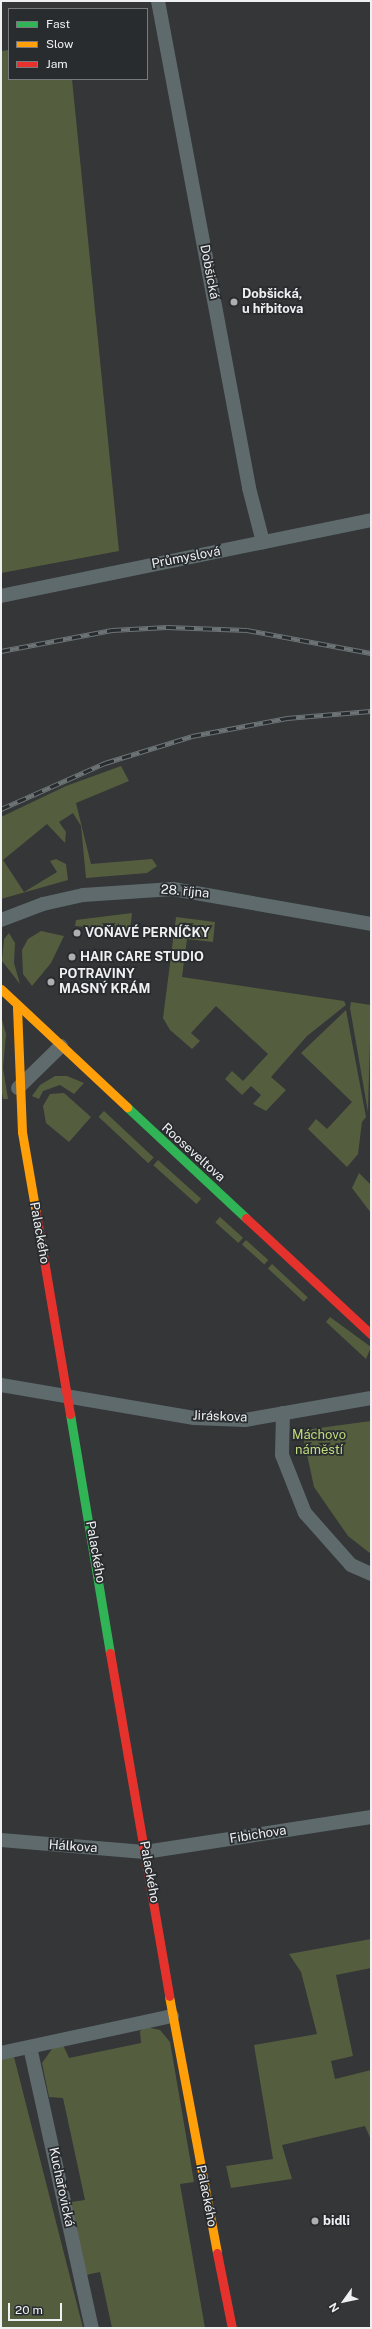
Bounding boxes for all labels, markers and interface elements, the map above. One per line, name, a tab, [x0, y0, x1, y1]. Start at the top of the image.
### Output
legend	[8, 8, 148, 80]
text: Fast	[46, 17, 70, 31]
text: Slow	[46, 37, 73, 51]
text: Jam	[46, 57, 68, 71]
street label: Dobšická	[196, 243, 222, 301]
place label: Dobšická, u hřbitova	[242, 287, 303, 318]
marker: Dobšická, u hřbitova	[229, 297, 239, 307]
street label: Průmyslová	[150, 544, 222, 572]
street label: 28. října	[160, 882, 210, 902]
place label: VOŇAVÉ PERNÍČKY	[85, 925, 210, 941]
marker: VOŇAVÉ PERNÍČKY	[72, 928, 82, 938]
place label: HAIR CARE STUDIO	[80, 949, 204, 965]
marker: HAIR CARE STUDIO	[67, 952, 77, 962]
place label: POTRAVINY MASNÝ KRÁM	[59, 967, 151, 998]
marker: POTRAVINY MASNÝ KRÁM	[46, 977, 56, 987]
street label: Rooseveltova	[158, 1120, 228, 1186]
street label: Palackého	[26, 1201, 52, 1265]
street label: Jiráskova	[192, 1408, 248, 1426]
park label: Máchovo náměstí	[292, 1428, 346, 1459]
street label: Palackého	[82, 1520, 108, 1584]
street label: Fibichova	[228, 1823, 288, 1847]
street label: Hálkova	[48, 1838, 98, 1856]
street label: Palackého	[136, 1840, 162, 1904]
street label: Kuchařovická	[45, 2146, 77, 2228]
street label: Palackého	[192, 2164, 220, 2228]
place label: bidli	[323, 2213, 350, 2229]
marker: bidli	[310, 2216, 320, 2226]
north arrow	[324, 2281, 364, 2321]
scale bar	[10, 2295, 64, 2321]
text: N	[327, 2301, 341, 2314]
text: 20 m	[15, 2303, 43, 2317]

